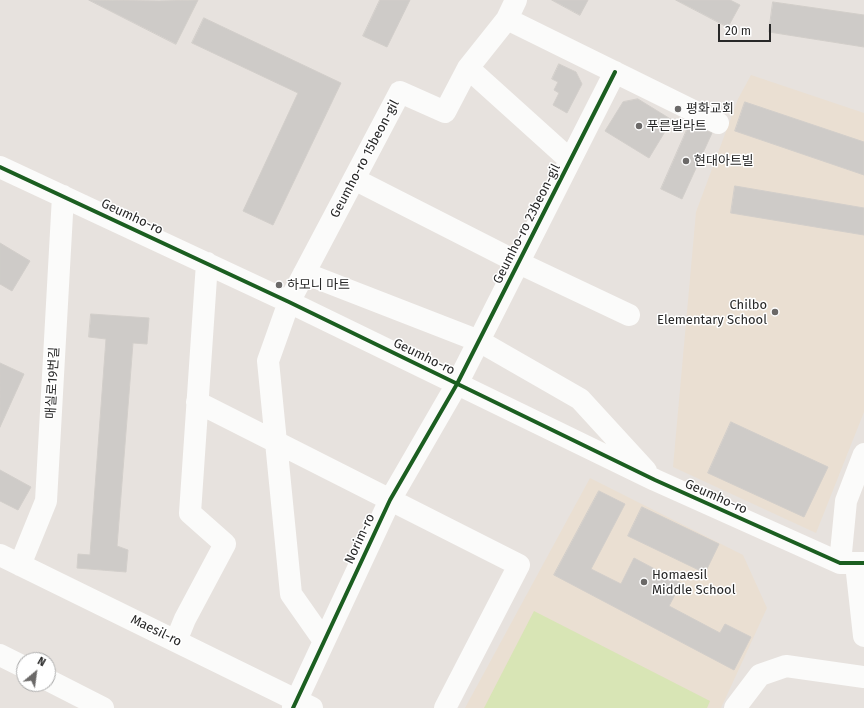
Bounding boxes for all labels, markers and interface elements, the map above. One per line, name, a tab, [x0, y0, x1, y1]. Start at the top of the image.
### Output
scale bar	[720, 16, 773, 42]
text: 20 m	[725, 24, 751, 38]
street label: Geumho-ro 15beon-gil	[327, 97, 403, 221]
place label: 평화교회	[686, 101, 734, 117]
marker: 평화교회	[673, 104, 683, 114]
place label: 푸른빌라트	[647, 118, 707, 134]
marker: 푸른빌라트	[634, 121, 644, 131]
place label: 현대아트빌	[694, 153, 754, 169]
marker: 현대아트빌	[681, 156, 691, 166]
street label: Geumho-ro 23beon-gil	[490, 161, 564, 287]
street label: Geumho-ro	[98, 196, 166, 238]
place label: 하모니 마트	[287, 277, 350, 293]
marker: 하모니 마트	[274, 280, 284, 290]
place label: Chilbo Elementary School	[657, 297, 767, 328]
marker: Chilbo Elementary School	[770, 307, 780, 317]
street label: Geumho-ro	[391, 335, 457, 379]
street label: 매실로19번길	[43, 347, 63, 419]
street label: Geumho-ro	[682, 476, 750, 518]
street label: Norim-ro	[342, 511, 378, 567]
place label: Homaesil Middle School	[652, 567, 736, 598]
marker: Homaesil Middle School	[639, 577, 649, 587]
street label: Maesil-ro	[128, 612, 184, 650]
north arrow	[16, 652, 56, 692]
text: N	[35, 654, 48, 669]

